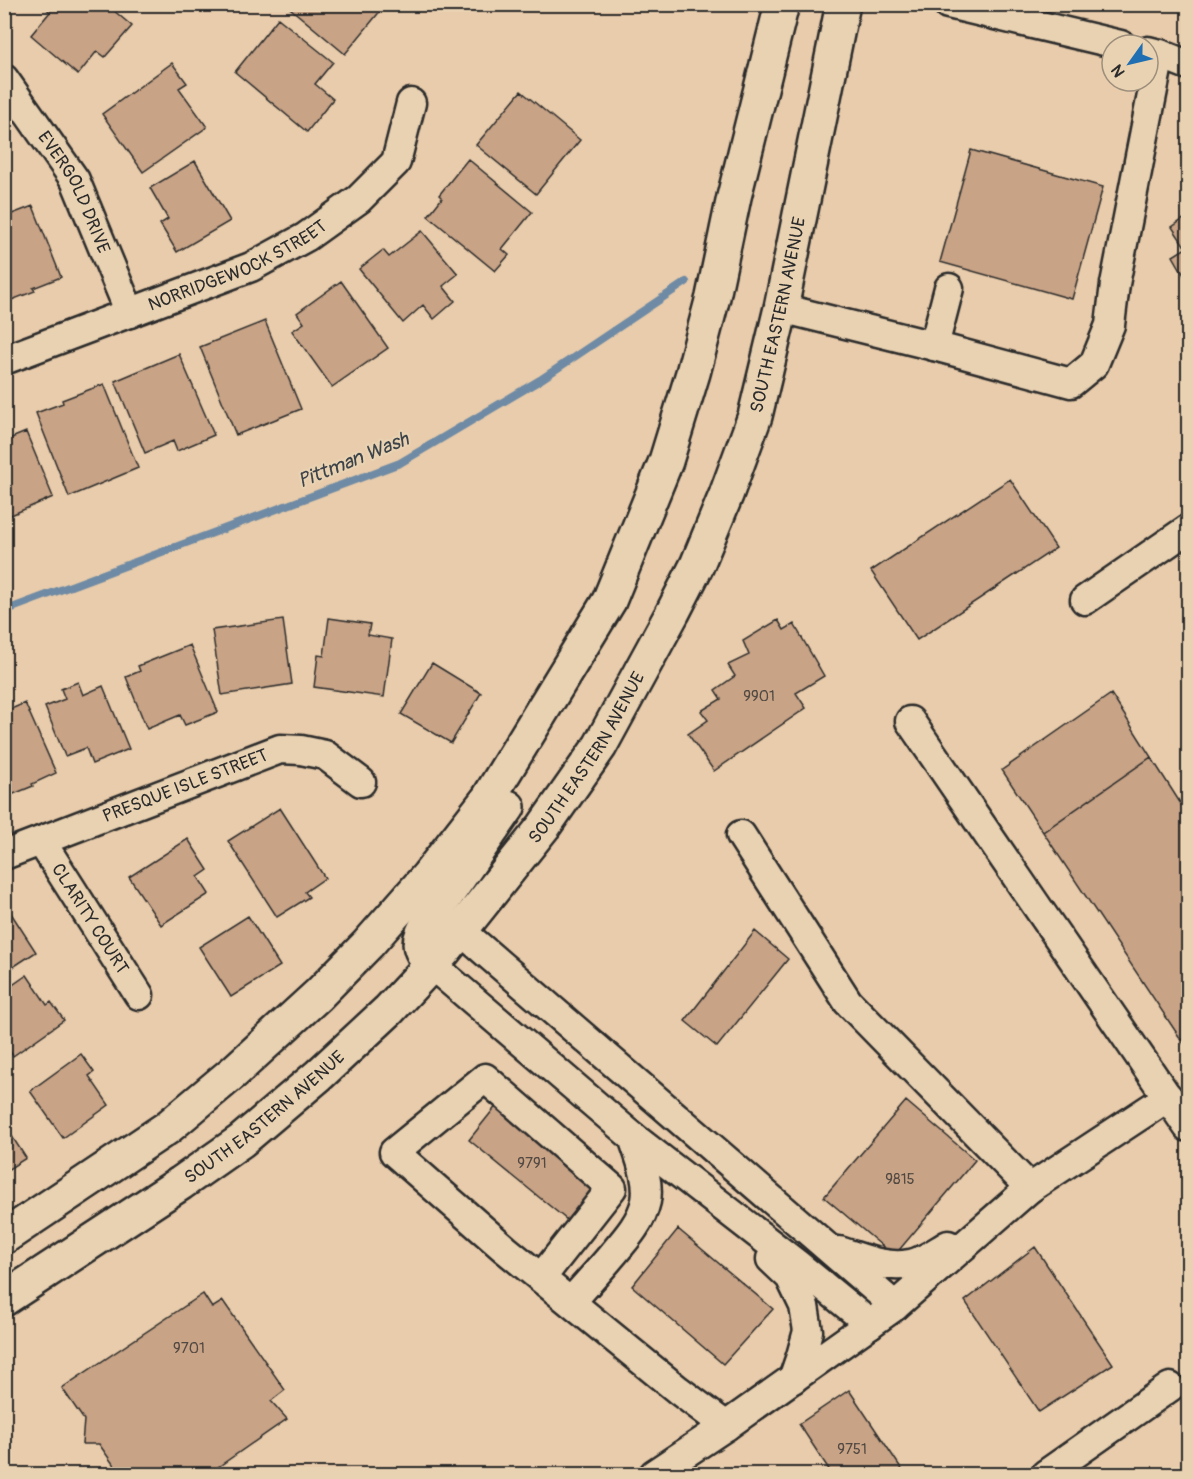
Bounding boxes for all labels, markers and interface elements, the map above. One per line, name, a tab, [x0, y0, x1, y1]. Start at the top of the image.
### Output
north arrow	[1100, 33, 1160, 93]
text: N	[1107, 61, 1130, 81]
street label: EVERGOLD DRIVE	[33, 127, 116, 257]
street label: NORRIDGEWOCK STREET	[145, 214, 331, 316]
street label: SOUTH EASTERN AVENUE	[745, 215, 811, 415]
water label: Pittman Wash	[294, 426, 414, 494]
street label: SOUTH EASTERN AVENUE	[523, 668, 650, 848]
house number: 9901	[743, 687, 775, 706]
street label: PRESQUE ISLE STREET	[99, 743, 271, 828]
street label: CLARITY COURT	[47, 859, 134, 978]
street label: SOUTH EASTERN AVENUE	[180, 1046, 350, 1189]
house number: 9791	[517, 1154, 547, 1173]
house number: 9815	[885, 1170, 915, 1189]
house number: 9701	[173, 1339, 205, 1358]
house number: 9751	[837, 1440, 867, 1459]

